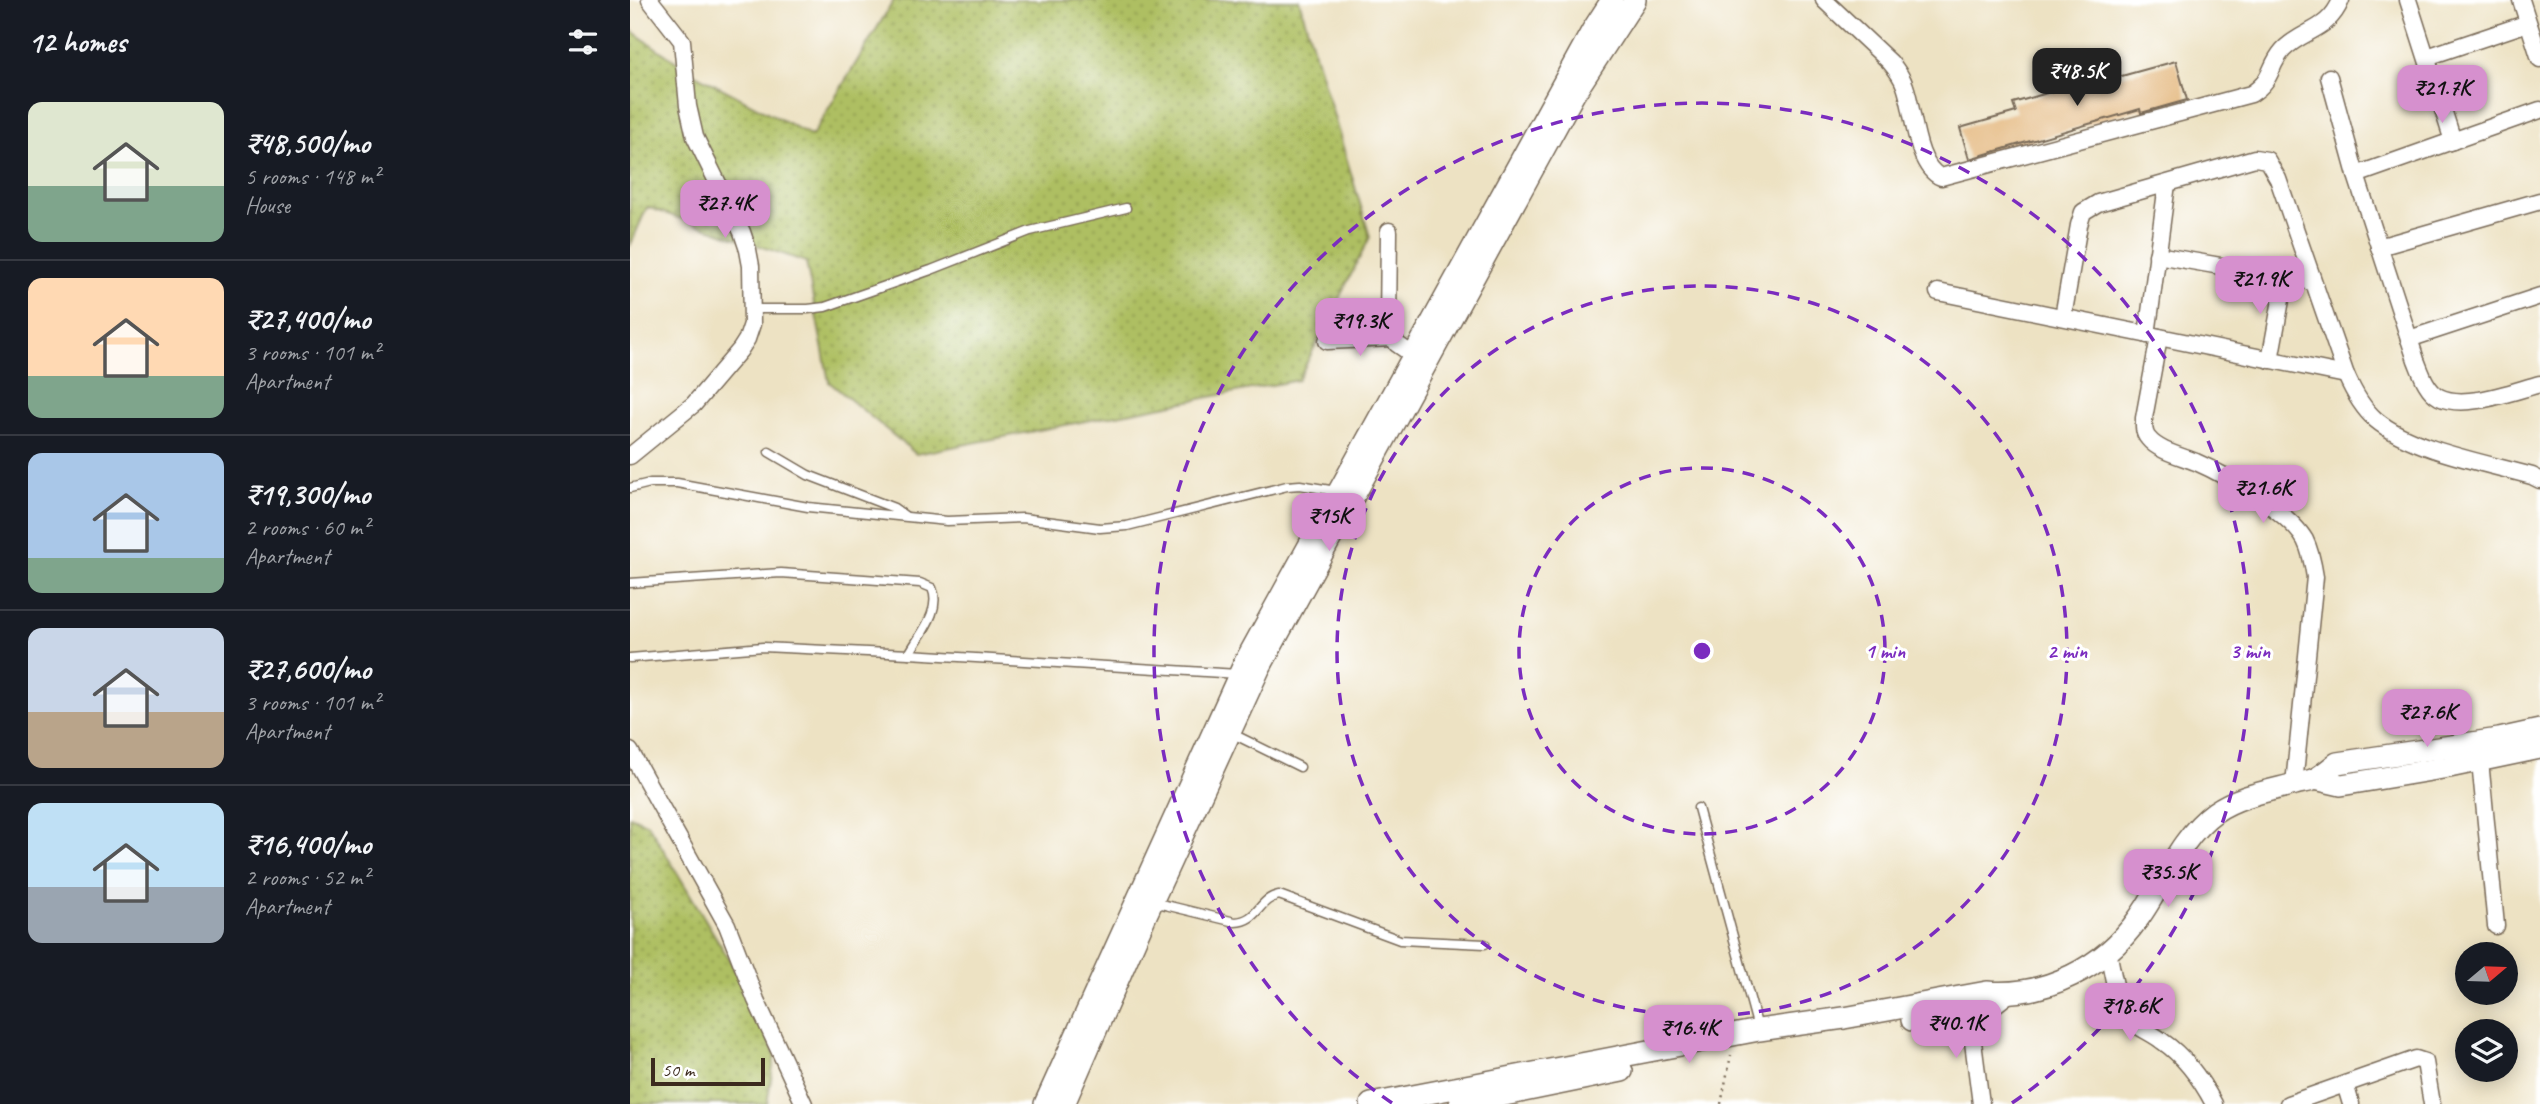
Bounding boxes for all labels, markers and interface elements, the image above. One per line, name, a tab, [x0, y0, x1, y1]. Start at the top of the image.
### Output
text: 12 homes	[28, 23, 126, 61]
icon: filters	[564, 23, 602, 61]
pin: ₹48.5K	[2020, 48, 2134, 108]
text: ₹48.5K	[2048, 56, 2106, 85]
pin: ₹21.7K	[2385, 66, 2499, 125]
text: ₹21.7K	[2413, 73, 2471, 102]
text: ₹48,500/mo	[245, 124, 370, 162]
icon: home	[84, 130, 168, 214]
text: 5 rooms · 148 m²	[245, 162, 380, 191]
pin: ₹27.4K	[668, 180, 782, 240]
text: ₹27.4K	[696, 188, 754, 217]
text: House	[245, 191, 290, 220]
pin: ₹21.9K	[2203, 256, 2317, 316]
text: ₹21.9K	[2231, 264, 2289, 293]
pin: ₹19.3K	[1303, 298, 1417, 358]
text: ₹27,400/mo	[245, 300, 370, 338]
icon: home	[84, 306, 168, 390]
text: ₹19.3K	[1331, 306, 1389, 335]
text: 3 rooms · 101 m²	[245, 338, 380, 367]
text: Apartment	[245, 367, 330, 396]
pin: ₹21.6K	[2206, 466, 2320, 525]
text: ₹21.6K	[2234, 473, 2292, 502]
text: ₹19,300/mo	[245, 475, 370, 513]
icon: home	[84, 481, 168, 565]
pin: ₹15K	[1288, 494, 1370, 553]
text: ₹15K	[1308, 501, 1350, 530]
text: 2 rooms · 60 m²	[245, 513, 369, 542]
text: Apartment	[245, 542, 330, 571]
text: 1 min	[1865, 638, 1905, 664]
text: 2 min	[2047, 638, 2087, 664]
text: 3 min	[2230, 638, 2270, 664]
centre of rings	[1690, 639, 1714, 663]
text: ₹27,600/mo	[245, 650, 371, 688]
icon: home	[84, 656, 168, 740]
text: 3 rooms · 101 m²	[245, 688, 380, 717]
pin: ₹27.6K	[2370, 690, 2484, 749]
text: ₹27.6K	[2398, 697, 2456, 726]
text: Apartment	[245, 717, 330, 746]
text: ₹16,400/mo	[245, 825, 371, 863]
icon: home	[84, 831, 168, 915]
pin: ₹35.5K	[2111, 850, 2225, 909]
text: ₹35.5K	[2140, 857, 2196, 886]
text: 2 rooms · 52 m²	[245, 863, 369, 892]
text: Apartment	[245, 892, 330, 921]
north arrow	[2455, 942, 2518, 1004]
map controls	[2455, 942, 2518, 1082]
pin: ₹18.6K	[2073, 984, 2187, 1043]
text: ₹18.6K	[2101, 991, 2159, 1020]
pin: ₹40.1K	[1899, 1000, 2013, 1060]
pin: ₹16.4K	[1632, 1006, 1746, 1065]
text: ₹40.1K	[1927, 1008, 1985, 1037]
text: ₹16.4K	[1660, 1013, 1718, 1042]
button: layers	[2455, 1019, 2518, 1082]
scale bar	[651, 1055, 765, 1087]
text: 50 m	[662, 1058, 694, 1082]

